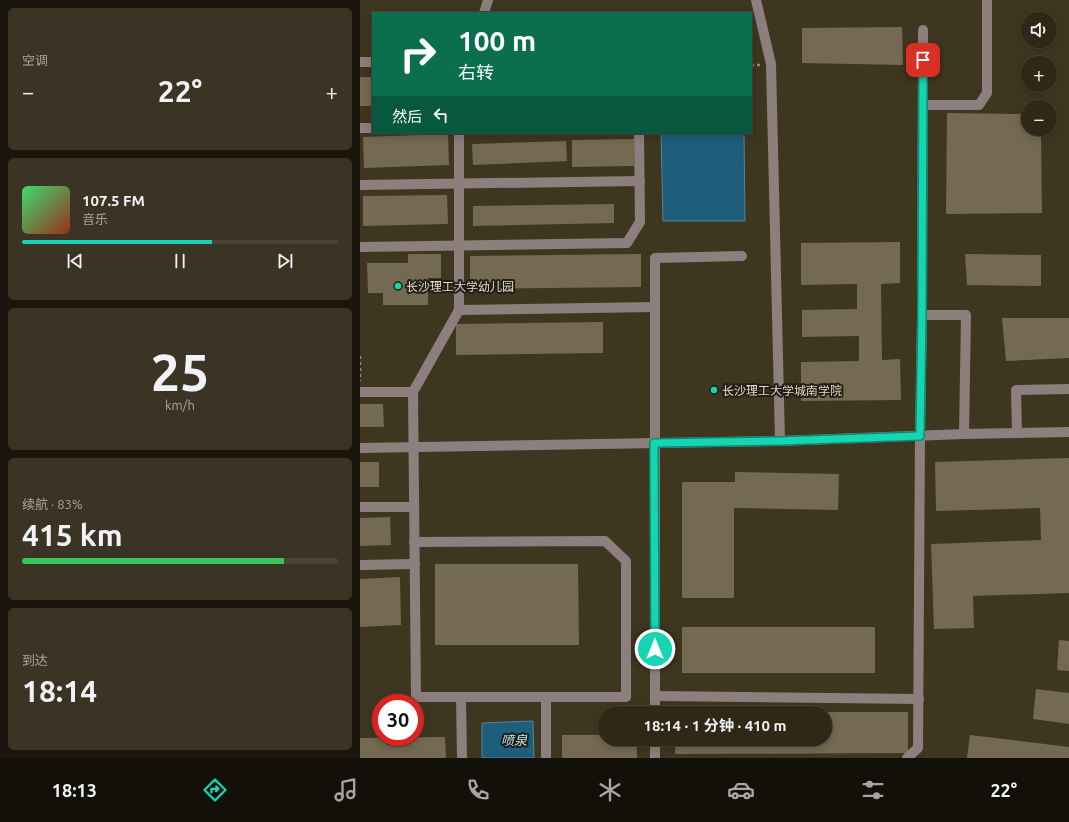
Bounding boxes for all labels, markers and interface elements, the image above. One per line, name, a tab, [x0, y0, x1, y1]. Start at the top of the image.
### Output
map controls	[1021, 12, 1057, 136]
button: sound	[1021, 12, 1057, 48]
text: 100 m	[458, 25, 536, 56]
icon: right	[392, 28, 444, 80]
pin	[906, 43, 940, 77]
icon: arrive	[912, 49, 934, 71]
text: 空调	[22, 53, 48, 67]
button: +	[1021, 56, 1057, 92]
text: 右转	[458, 62, 494, 82]
text: 22°	[158, 74, 202, 108]
text: −	[22, 79, 34, 104]
text: +	[326, 79, 338, 104]
button: −	[1021, 100, 1057, 136]
icon: left	[430, 104, 452, 126]
text: 然后	[392, 108, 422, 125]
text: 107.5 FM	[82, 192, 145, 209]
text: 音乐	[82, 212, 108, 226]
icon: previous	[64, 250, 86, 272]
icon: pause	[169, 250, 191, 272]
icon: next	[274, 250, 296, 272]
place label: 长沙理工大学幼儿园	[406, 280, 514, 293]
marker: 长沙理工大学幼儿园	[393, 281, 403, 291]
text: 25	[151, 343, 209, 401]
place label: 长沙理工大学城南学院	[722, 384, 842, 397]
marker: 长沙理工大学城南学院	[709, 385, 719, 395]
text: km/h	[165, 398, 195, 412]
text: 续航 · 83%	[22, 497, 83, 511]
text: 415 km	[22, 518, 123, 552]
position arrow	[634, 628, 676, 670]
text: 到达	[22, 653, 48, 667]
text: 18:14	[22, 674, 97, 708]
speed limit sign: 30	[372, 694, 424, 746]
text: 18:14 · 1 分钟 · 410 m	[643, 717, 787, 734]
water label: 喷泉	[501, 733, 528, 747]
icon: directions	[201, 776, 229, 804]
icon: music	[332, 776, 360, 804]
icon: phone	[464, 776, 492, 804]
icon: climate	[596, 776, 624, 804]
icon: car	[727, 776, 755, 804]
icon: filters	[859, 776, 887, 804]
text: 18:13	[52, 780, 97, 800]
text: 22°	[990, 780, 1017, 800]

